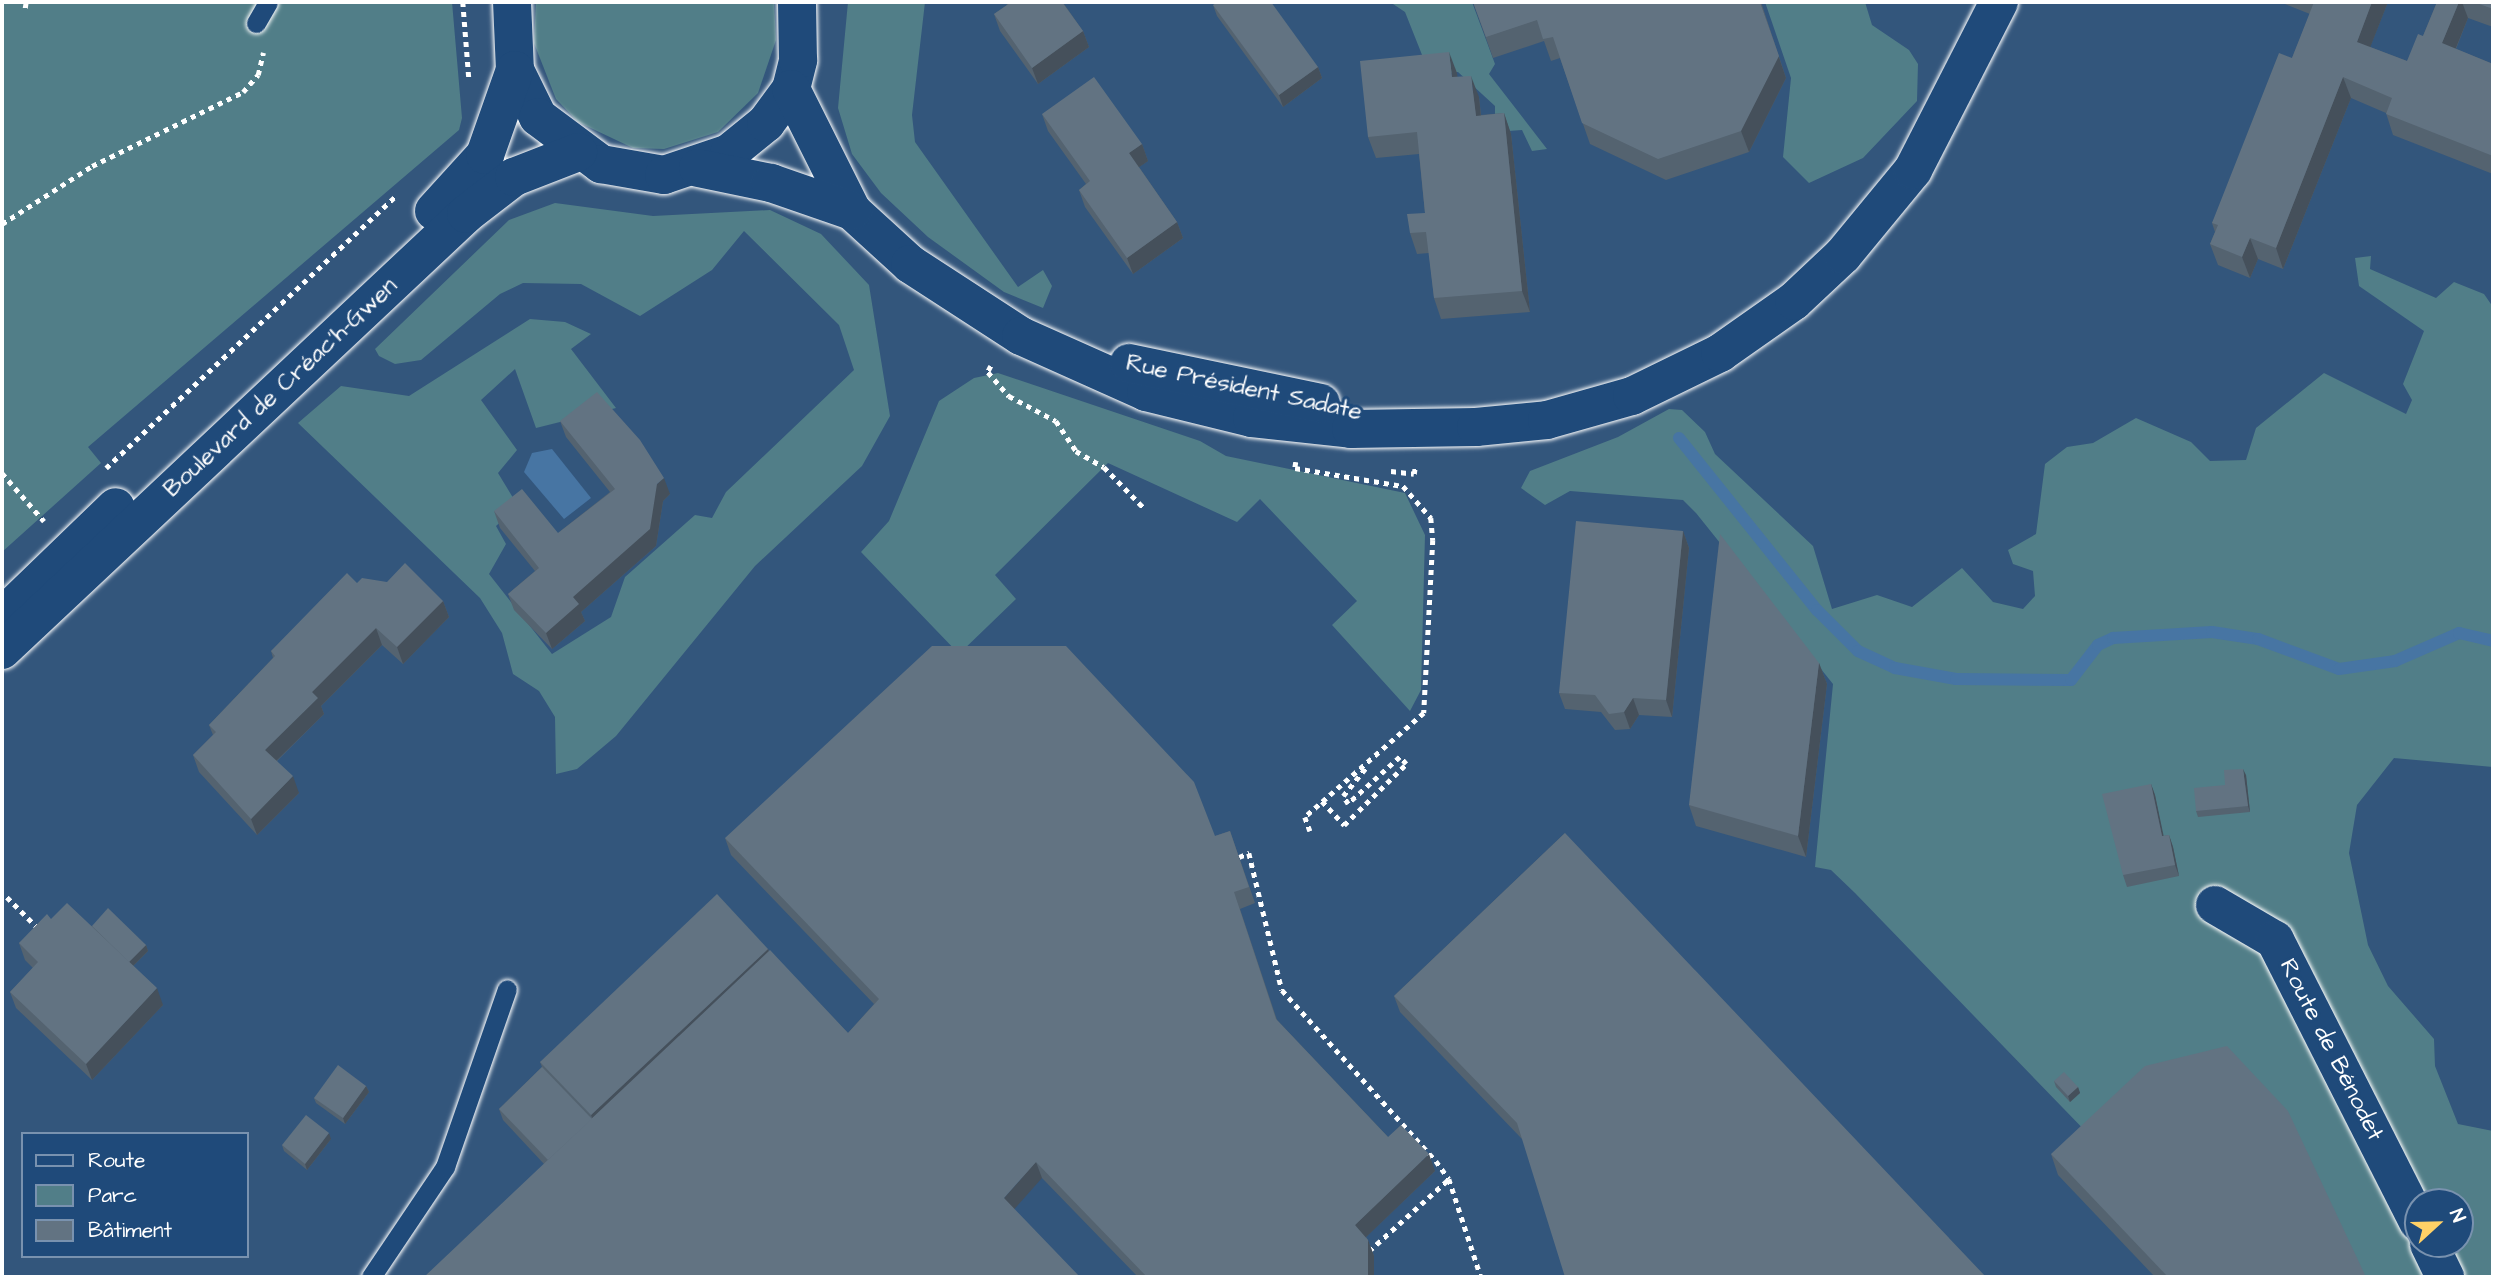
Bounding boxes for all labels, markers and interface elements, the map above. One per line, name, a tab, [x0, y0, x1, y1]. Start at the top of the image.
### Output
street label: Boulevard de Créac'h-Gwen	[158, 272, 404, 504]
street label: Rue Président Sadate	[1123, 349, 1365, 427]
street label: Route de Bénodet	[2273, 954, 2389, 1146]
legend	[21, 1132, 248, 1258]
text: Route	[88, 1146, 145, 1175]
text: Parc	[88, 1181, 137, 1210]
north arrow	[2404, 1188, 2474, 1258]
text: N	[2442, 1205, 2472, 1226]
text: Bâtiment	[88, 1216, 172, 1245]

